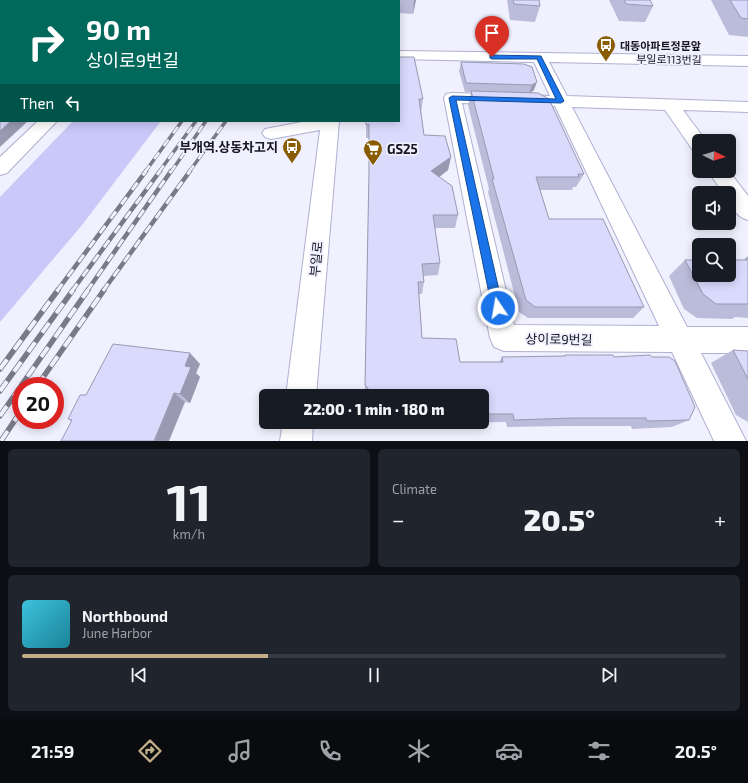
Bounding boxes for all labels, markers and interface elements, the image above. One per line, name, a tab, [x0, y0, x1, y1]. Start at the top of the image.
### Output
text: 90 m	[86, 12, 151, 46]
icon: right	[20, 16, 72, 68]
pin	[475, 16, 509, 57]
icon: arrive	[481, 22, 503, 44]
bus stop icon: 대동아파트정문앞	[595, 34, 617, 62]
place label: 대동아파트정문앞	[620, 39, 701, 52]
text: 상이로9번길	[86, 49, 179, 71]
street label: 부일로113번길	[636, 52, 702, 66]
icon: left	[62, 92, 84, 114]
text: Then	[20, 94, 54, 112]
north arrow	[692, 134, 736, 178]
map controls	[692, 134, 736, 282]
bus stop icon: 부개역.상동차고지	[281, 136, 303, 164]
supermarket icon: GS25	[362, 138, 384, 166]
place label: 부개역.상동차고지	[179, 139, 278, 155]
place label: GS25	[387, 141, 418, 157]
button: sound	[692, 186, 736, 230]
button: search	[692, 238, 736, 282]
street label: 부일로	[306, 240, 326, 278]
position arrow	[477, 287, 519, 329]
street label: 상이로9번길	[525, 330, 593, 348]
speed limit sign: 20	[12, 377, 64, 429]
text: 22:00 · 1 min · 180 m	[304, 400, 444, 418]
text: 11	[167, 469, 211, 531]
text: Climate	[392, 481, 437, 497]
text: 20.5°	[524, 501, 595, 537]
text: −	[392, 506, 405, 532]
text: +	[714, 506, 726, 532]
text: km/h	[173, 526, 205, 542]
text: Northbound	[82, 607, 168, 625]
text: June Harbor	[82, 625, 152, 641]
icon: previous	[128, 664, 150, 686]
icon: pause	[363, 664, 385, 686]
icon: next	[598, 664, 620, 686]
icon: directions	[136, 737, 164, 765]
icon: music	[226, 737, 254, 765]
icon: phone	[316, 737, 344, 765]
icon: climate	[405, 737, 433, 765]
icon: car	[495, 737, 523, 765]
icon: filters	[585, 737, 613, 765]
text: 21:59	[31, 740, 74, 762]
text: 20.5°	[675, 740, 717, 762]

